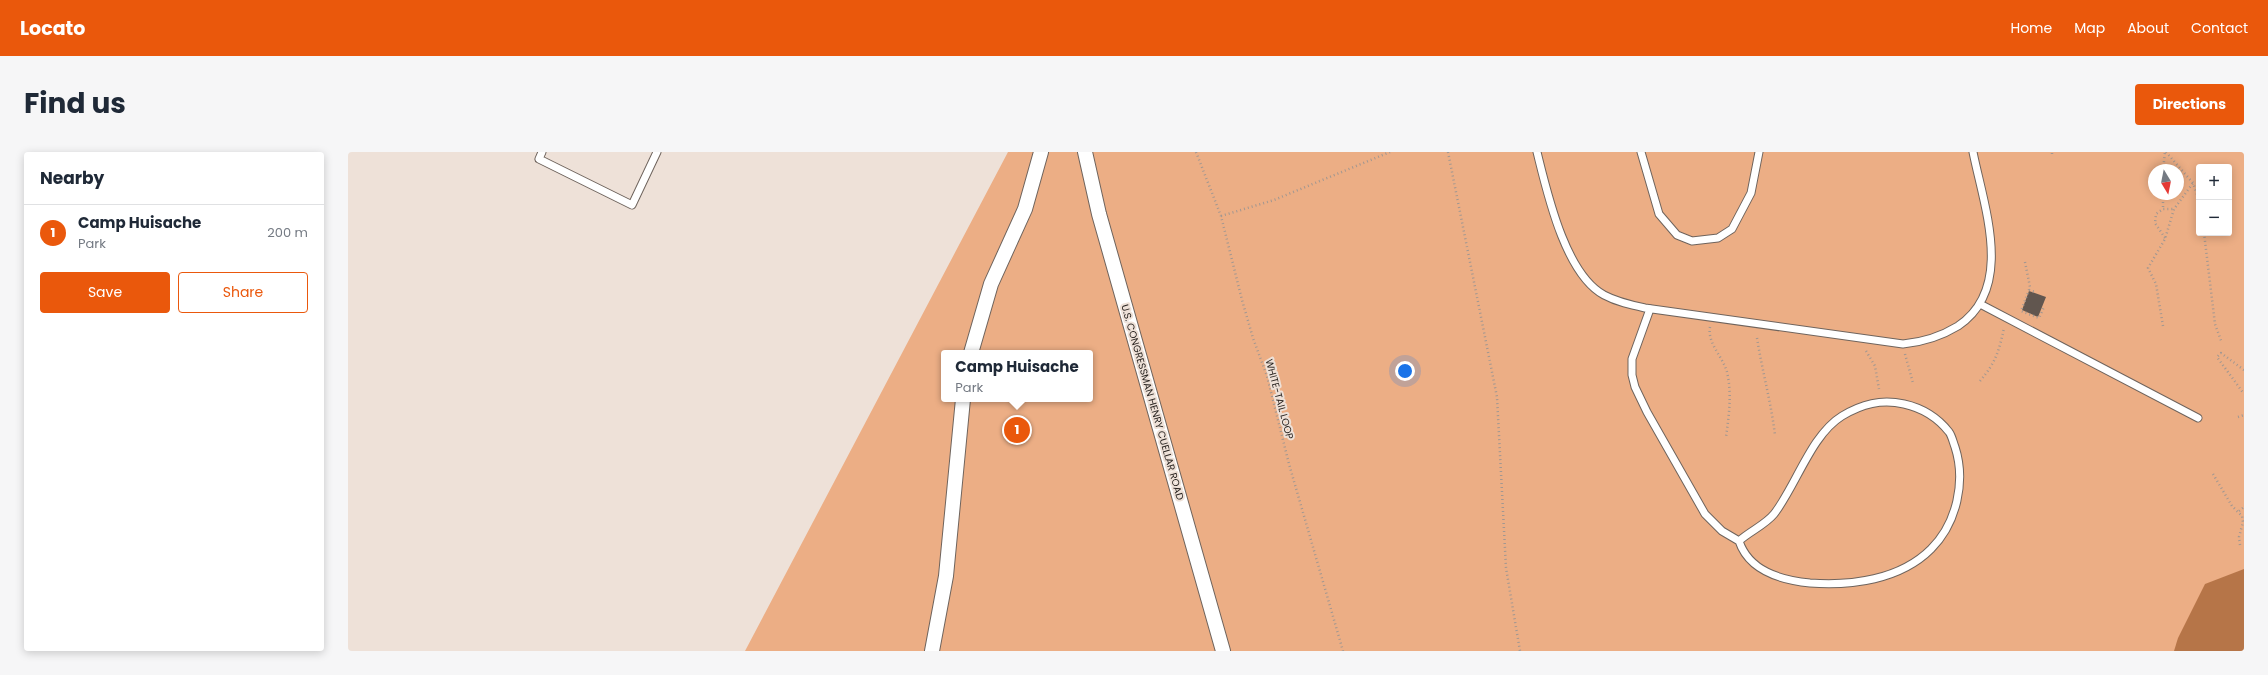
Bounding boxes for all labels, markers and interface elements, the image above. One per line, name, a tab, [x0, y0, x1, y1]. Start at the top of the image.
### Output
text: Locato	[20, 15, 85, 42]
text: Home	[2010, 18, 2052, 38]
text: Map	[2074, 18, 2105, 38]
text: About	[2127, 18, 2169, 38]
text: Contact	[2191, 18, 2248, 38]
text: Find us	[24, 84, 126, 123]
button: Directions	[2135, 84, 2244, 125]
north arrow	[2148, 164, 2184, 200]
map controls	[2196, 164, 2232, 236]
button: +	[2196, 164, 2232, 200]
text: Nearby	[40, 166, 104, 190]
button: −	[2196, 200, 2232, 236]
text: Camp Huisache	[78, 212, 201, 233]
text: 1	[51, 223, 55, 242]
text: 200 m	[267, 223, 308, 242]
text: Park	[78, 234, 106, 253]
button: Save	[40, 272, 170, 313]
button: Share	[178, 272, 308, 313]
street label: U.S. CONGRESSMAN HENRY CUELLAR ROAD	[1117, 302, 1188, 502]
popup	[941, 350, 1093, 402]
text: Camp Huisache	[955, 356, 1079, 377]
street label: WHITE-TAIL LOOP	[1262, 357, 1298, 441]
your location	[1395, 361, 1415, 381]
text: Park	[955, 378, 983, 397]
pin: 1	[1004, 415, 1030, 445]

